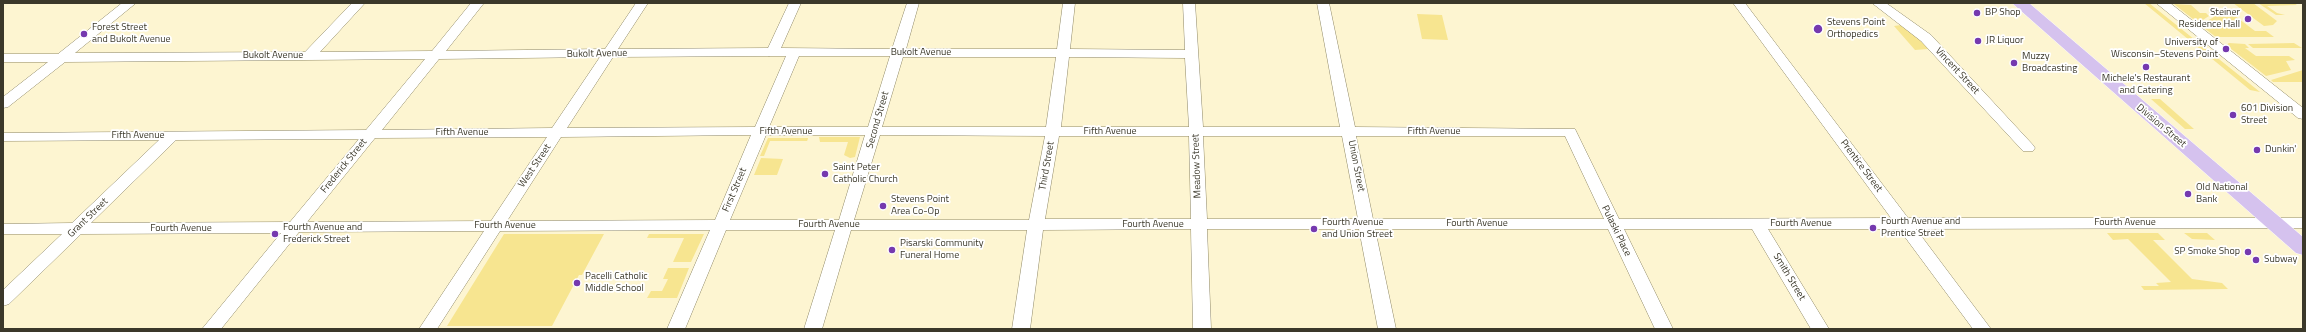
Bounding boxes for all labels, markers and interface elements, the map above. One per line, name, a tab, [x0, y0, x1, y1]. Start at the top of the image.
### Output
place label: BP Shop	[1985, 7, 2021, 19]
place label: Steiner Residence Hall	[2178, 7, 2240, 30]
marker: BP Shop	[1972, 8, 1982, 18]
marker: Steiner Residence Hall	[2243, 14, 2253, 24]
place label: Stevens Point Orthopedics	[1827, 17, 1885, 40]
place label: Forest Street and Bukolt Avenue	[92, 22, 171, 46]
marker: Stevens Point Orthopedics	[1812, 23, 1824, 35]
marker: Forest Street and Bukolt Avenue	[79, 29, 89, 39]
place label: JR Liquor	[1986, 35, 2024, 47]
marker: JR Liquor	[1973, 36, 1983, 46]
place label: University of Wisconsin–Stevens Point	[2111, 37, 2218, 60]
marker: University of Wisconsin–Stevens Point	[2221, 44, 2231, 54]
street label: Vincent Street	[1932, 45, 1982, 97]
street label: Bukolt Avenue	[567, 47, 627, 61]
street label: Bukolt Avenue	[891, 47, 951, 59]
street label: Bukolt Avenue	[243, 50, 303, 62]
place label: Muzzy Broadcasting	[2022, 51, 2077, 74]
marker: Muzzy Broadcasting	[2009, 58, 2019, 68]
marker: Michele's Restaurant and Catering	[2141, 62, 2151, 72]
place label: Michele's Restaurant and Catering	[2102, 73, 2190, 96]
street label: Second Street	[864, 90, 892, 150]
street label: Division Street	[2134, 102, 2188, 150]
place label: 601 Division Street	[2241, 103, 2293, 126]
marker: 601 Division Street	[2228, 110, 2238, 120]
street label: Fifth Avenue	[759, 126, 813, 138]
street label: Fifth Avenue	[1083, 126, 1137, 138]
street label: Fifth Avenue	[1407, 126, 1461, 138]
street label: Fifth Avenue	[435, 127, 489, 139]
street label: Fifth Avenue	[111, 130, 165, 142]
street label: Meadow Street	[1190, 134, 1204, 198]
street label: Frederick Street	[318, 136, 370, 196]
street label: Prentice Street	[1837, 137, 1885, 195]
street label: Union Street	[1345, 139, 1367, 193]
street label: Third Street	[1037, 141, 1057, 191]
street label: West Street	[516, 142, 554, 190]
place label: Dunkin'	[2265, 144, 2296, 156]
marker: Dunkin'	[2252, 145, 2262, 155]
place label: Saint Peter Catholic Church	[833, 162, 898, 186]
street label: First Street	[720, 166, 750, 214]
marker: Saint Peter Catholic Church	[820, 169, 830, 179]
place label: Old National Bank	[2196, 182, 2248, 206]
marker: Old National Bank	[2183, 189, 2193, 199]
place label: Stevens Point Area Co-Op	[891, 194, 949, 218]
street label: Grant Street	[65, 196, 111, 240]
marker: Stevens Point Area Co-Op	[878, 201, 888, 211]
street label: Pulaski Place	[1599, 204, 1633, 258]
place label: Fourth Avenue and Prentice Street	[1881, 216, 1960, 240]
place label: Fourth Avenue and Union Street	[1322, 217, 1392, 240]
street label: Fourth Avenue	[2094, 217, 2156, 229]
street label: Fourth Avenue	[1446, 218, 1508, 230]
street label: Fourth Avenue	[1770, 218, 1832, 230]
street label: Fourth Avenue	[798, 219, 860, 231]
street label: Fourth Avenue	[1122, 219, 1184, 231]
street label: Fourth Avenue	[474, 220, 536, 232]
place label: Fourth Avenue and Frederick Street	[283, 222, 362, 246]
street label: Fourth Avenue	[150, 223, 212, 235]
marker: Fourth Avenue and Prentice Street	[1868, 223, 1878, 233]
marker: Fourth Avenue and Union Street	[1309, 224, 1319, 234]
marker: Fourth Avenue and Frederick Street	[270, 229, 280, 239]
place label: Pisarski Community Funeral Home	[900, 238, 984, 262]
marker: Pisarski Community Funeral Home	[887, 245, 897, 255]
place label: SP Smoke Shop	[2174, 246, 2240, 258]
marker: SP Smoke Shop	[2243, 247, 2253, 257]
street label: Smith Street	[1770, 251, 1808, 303]
place label: Subway	[2264, 254, 2297, 266]
marker: Subway	[2251, 255, 2261, 265]
place label: Pacelli Catholic Middle School	[585, 271, 648, 294]
marker: Pacelli Catholic Middle School	[572, 278, 582, 288]

